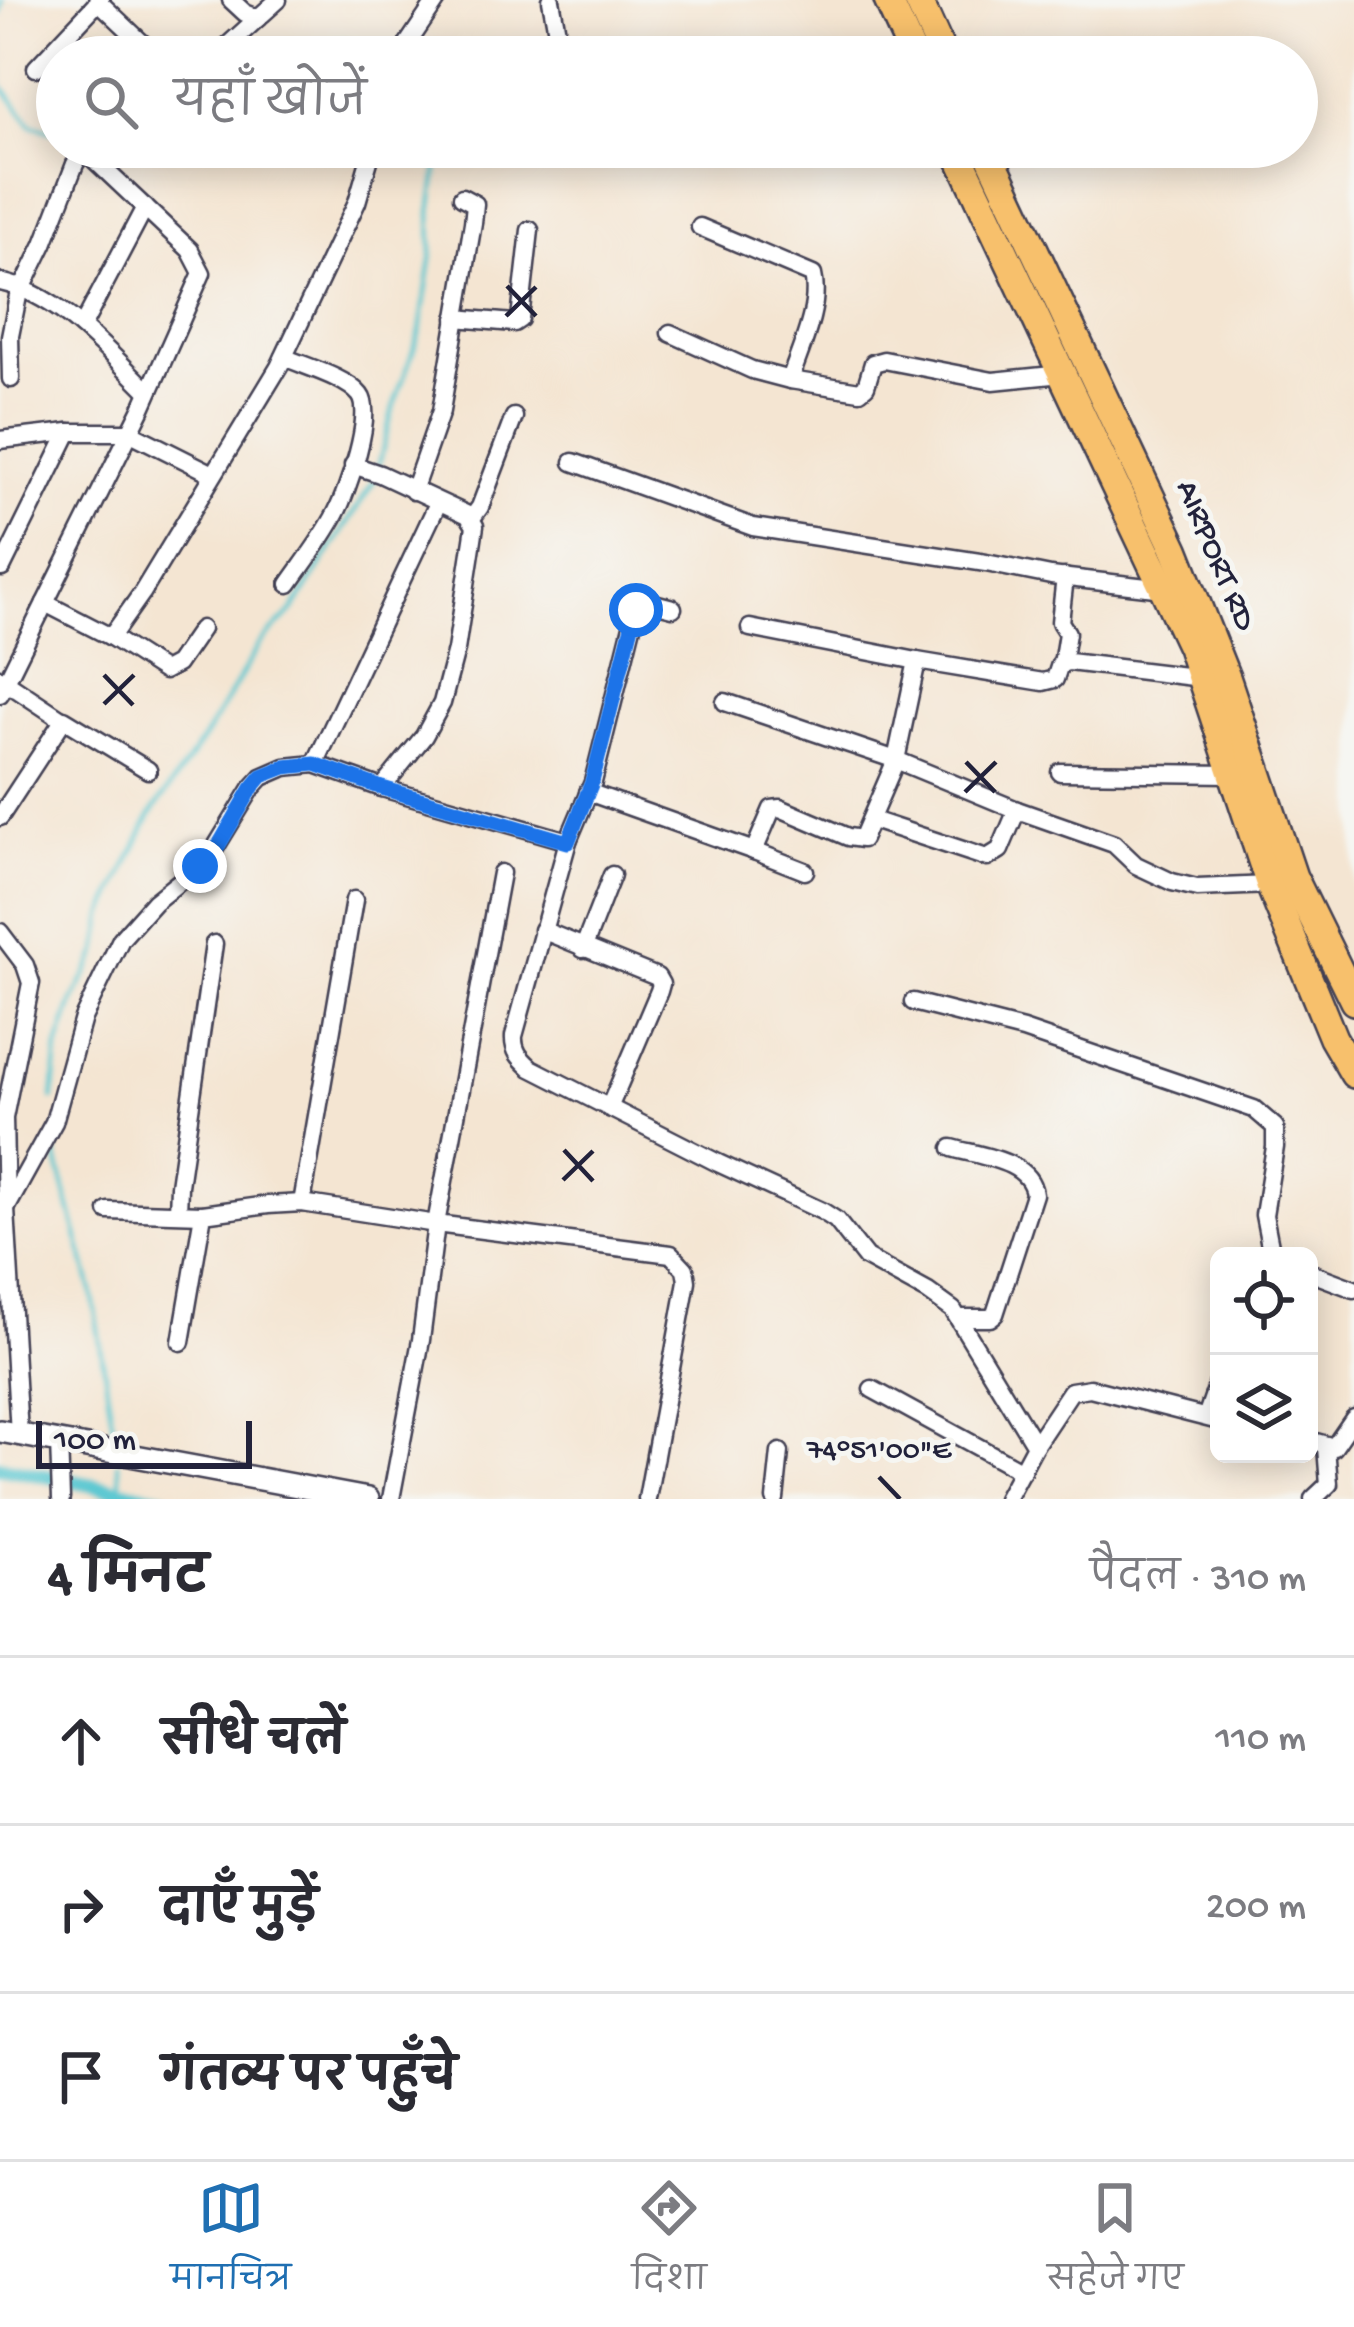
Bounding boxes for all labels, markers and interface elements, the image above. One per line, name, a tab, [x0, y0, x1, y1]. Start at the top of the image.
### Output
search box	[36, 36, 1318, 168]
icon: search	[78, 69, 144, 135]
text: यहाँ खोजें	[174, 79, 367, 132]
street label: AIRPORT RD	[1165, 475, 1263, 637]
route start	[609, 583, 663, 637]
route end	[173, 839, 227, 893]
map controls	[1210, 1247, 1318, 1463]
button: locate	[1210, 1247, 1318, 1355]
button: layers	[1210, 1355, 1318, 1463]
scale bar	[36, 1415, 252, 1468]
text: 100 m	[54, 1423, 136, 1461]
text: 74°51'00"E	[806, 1435, 952, 1470]
text: 4 मिनट	[48, 1552, 208, 1612]
text: पैदल · 310 m	[1090, 1558, 1306, 1604]
icon: ahead	[48, 1708, 114, 1774]
text: सीधे चलें	[162, 1718, 345, 1771]
text: 110 m	[1215, 1718, 1306, 1764]
icon: right	[48, 1876, 114, 1942]
text: दाएँ मुड़ें	[162, 1886, 318, 1939]
text: 200 m	[1206, 1886, 1306, 1932]
icon: arrive	[48, 2044, 114, 2110]
text: गंतव्य पर पहुँचे	[162, 2054, 457, 2107]
tab: मानचित्र	[170, 2175, 291, 2314]
tab: दिशा	[632, 2175, 707, 2314]
tab: सहेजे गए	[1047, 2175, 1184, 2314]

